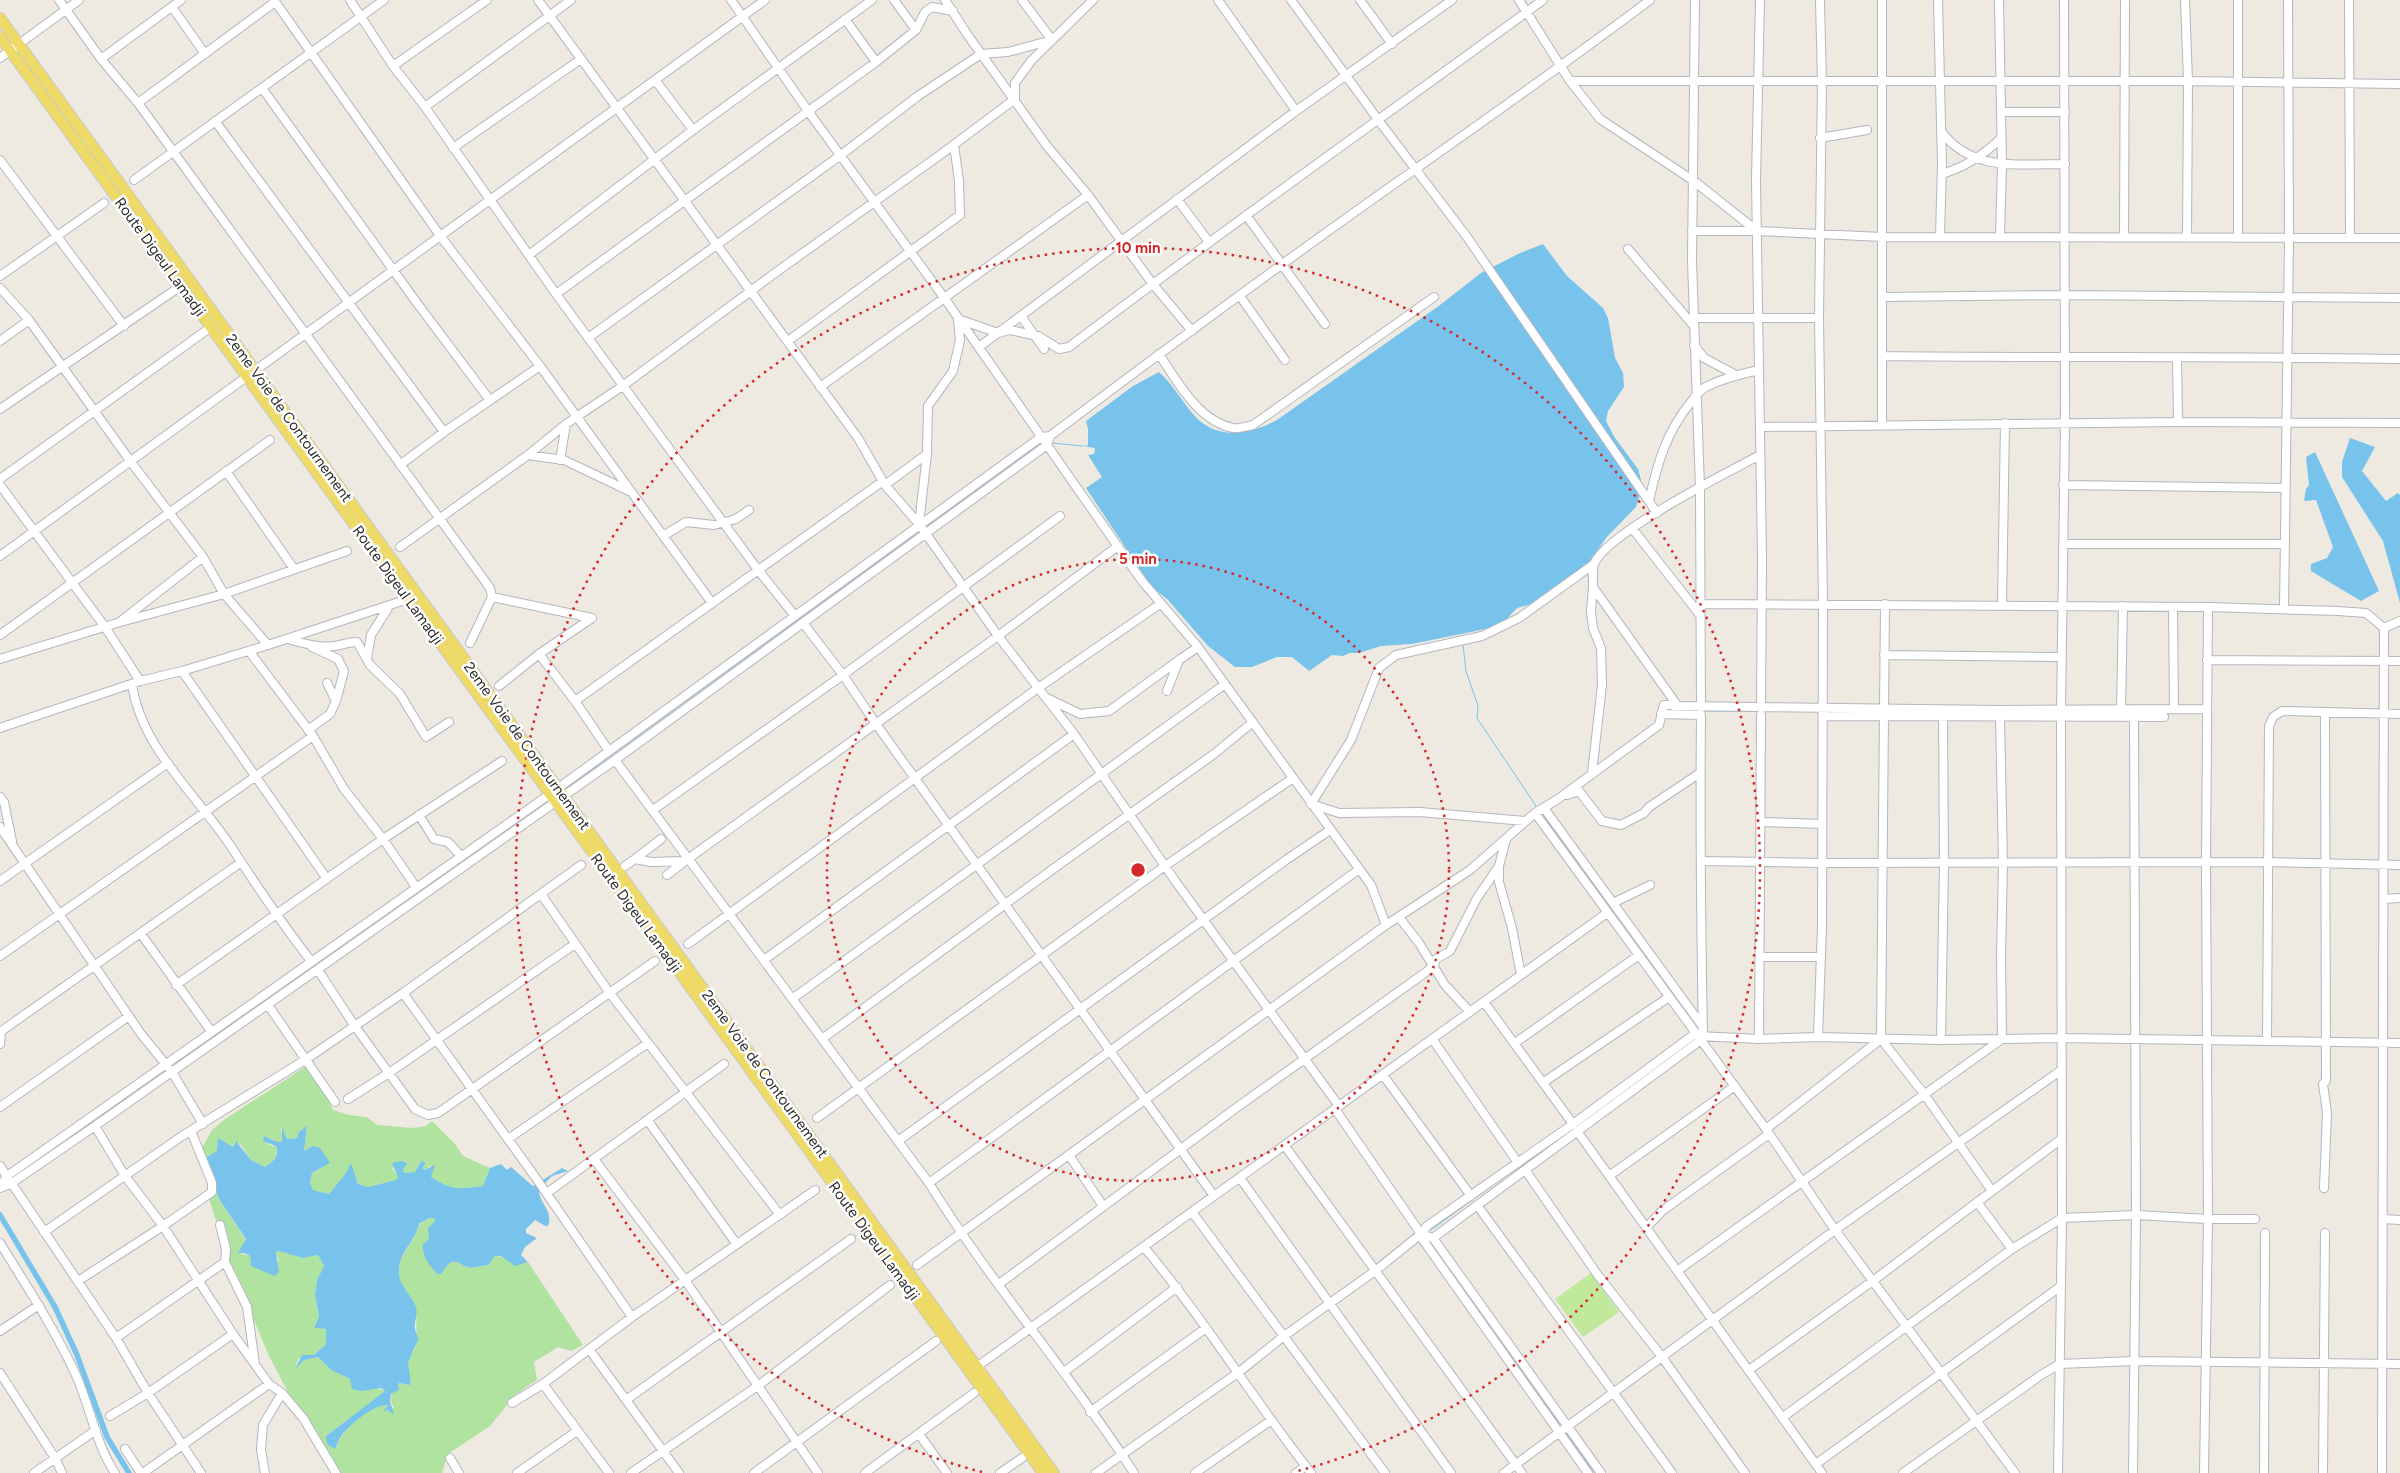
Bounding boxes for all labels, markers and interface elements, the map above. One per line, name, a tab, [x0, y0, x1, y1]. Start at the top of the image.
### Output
street label: Route Digeul Lamadji	[111, 194, 209, 320]
text: 10 min	[1115, 239, 1161, 257]
street label: 2eme Voie de Contournement	[222, 331, 356, 506]
street label: Route Digeul Lamadji	[349, 522, 447, 648]
text: 5 min	[1119, 550, 1157, 568]
street label: 2eme Voie de Contournement	[460, 659, 594, 834]
street label: Route Digeul Lamadji	[587, 850, 685, 976]
centre of rings	[1129, 861, 1147, 879]
street label: 2eme Voie de Contournement	[698, 987, 832, 1162]
street label: Route Digeul Lamadji	[825, 1178, 923, 1304]

